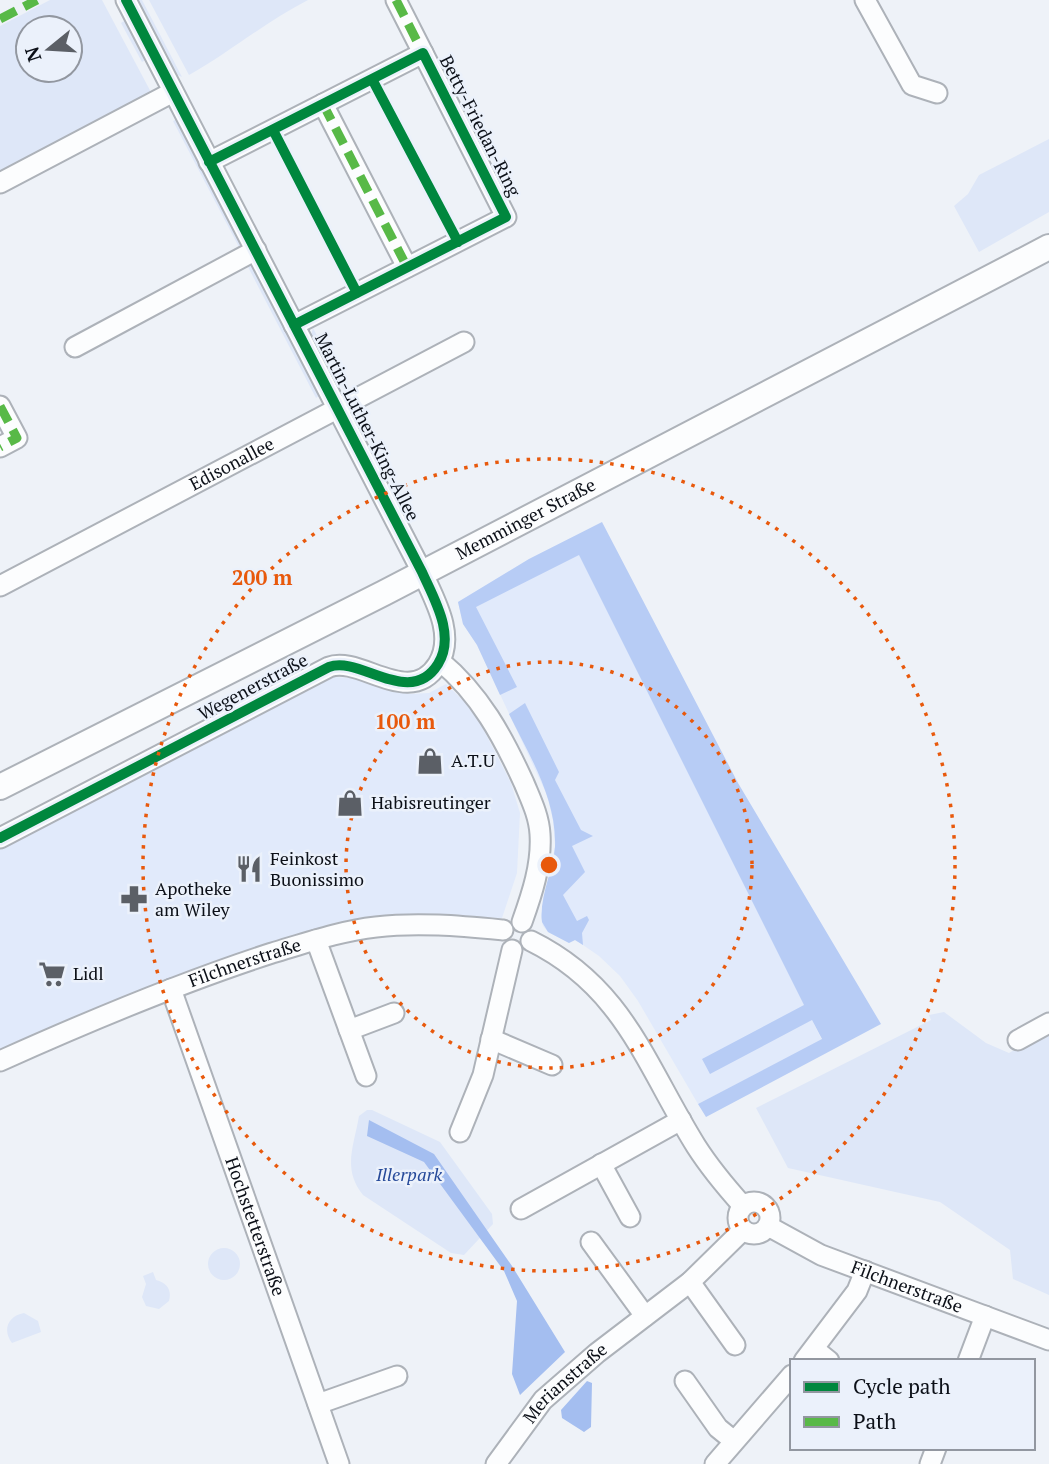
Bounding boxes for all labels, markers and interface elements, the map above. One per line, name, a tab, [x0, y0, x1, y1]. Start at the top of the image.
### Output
north arrow	[14, 14, 84, 84]
text: N	[18, 43, 46, 65]
street label: Betty-Friedan-Ring	[435, 51, 527, 201]
street label: Martin-Luther-King-Allee	[310, 329, 426, 525]
street label: Edisonallee	[185, 431, 278, 495]
street label: Memminger Straße	[451, 472, 599, 565]
text: 200 m	[232, 563, 293, 591]
street label: Wegenerstraße	[194, 647, 312, 725]
text: 100 m	[375, 707, 436, 735]
shop icon: A.T.U	[415, 746, 445, 776]
place label: A.T.U	[451, 748, 495, 772]
shop icon: Habisreutinger	[335, 788, 365, 818]
place label: Habisreutinger	[371, 790, 491, 814]
place label: Feinkost Buonissimo	[270, 846, 364, 891]
centre of rings	[537, 853, 561, 877]
restaurant icon: Feinkost Buonissimo	[234, 854, 264, 884]
place label: Apotheke am Wiley	[155, 876, 232, 921]
pharmacy icon: Apotheke am Wiley	[119, 884, 149, 914]
street label: Filchnerstraße	[185, 932, 304, 992]
supermarket icon: Lidl	[37, 959, 67, 989]
place label: Lidl	[73, 961, 104, 985]
street label: Hochstetterstraße	[220, 1153, 292, 1299]
park label: Illerpark	[375, 1162, 442, 1186]
street label: Filchnerstraße	[848, 1254, 966, 1318]
street label: Merianstraße	[517, 1337, 612, 1428]
legend	[790, 1359, 1035, 1450]
text: Cycle path	[853, 1372, 951, 1400]
text: Path	[853, 1407, 896, 1435]

